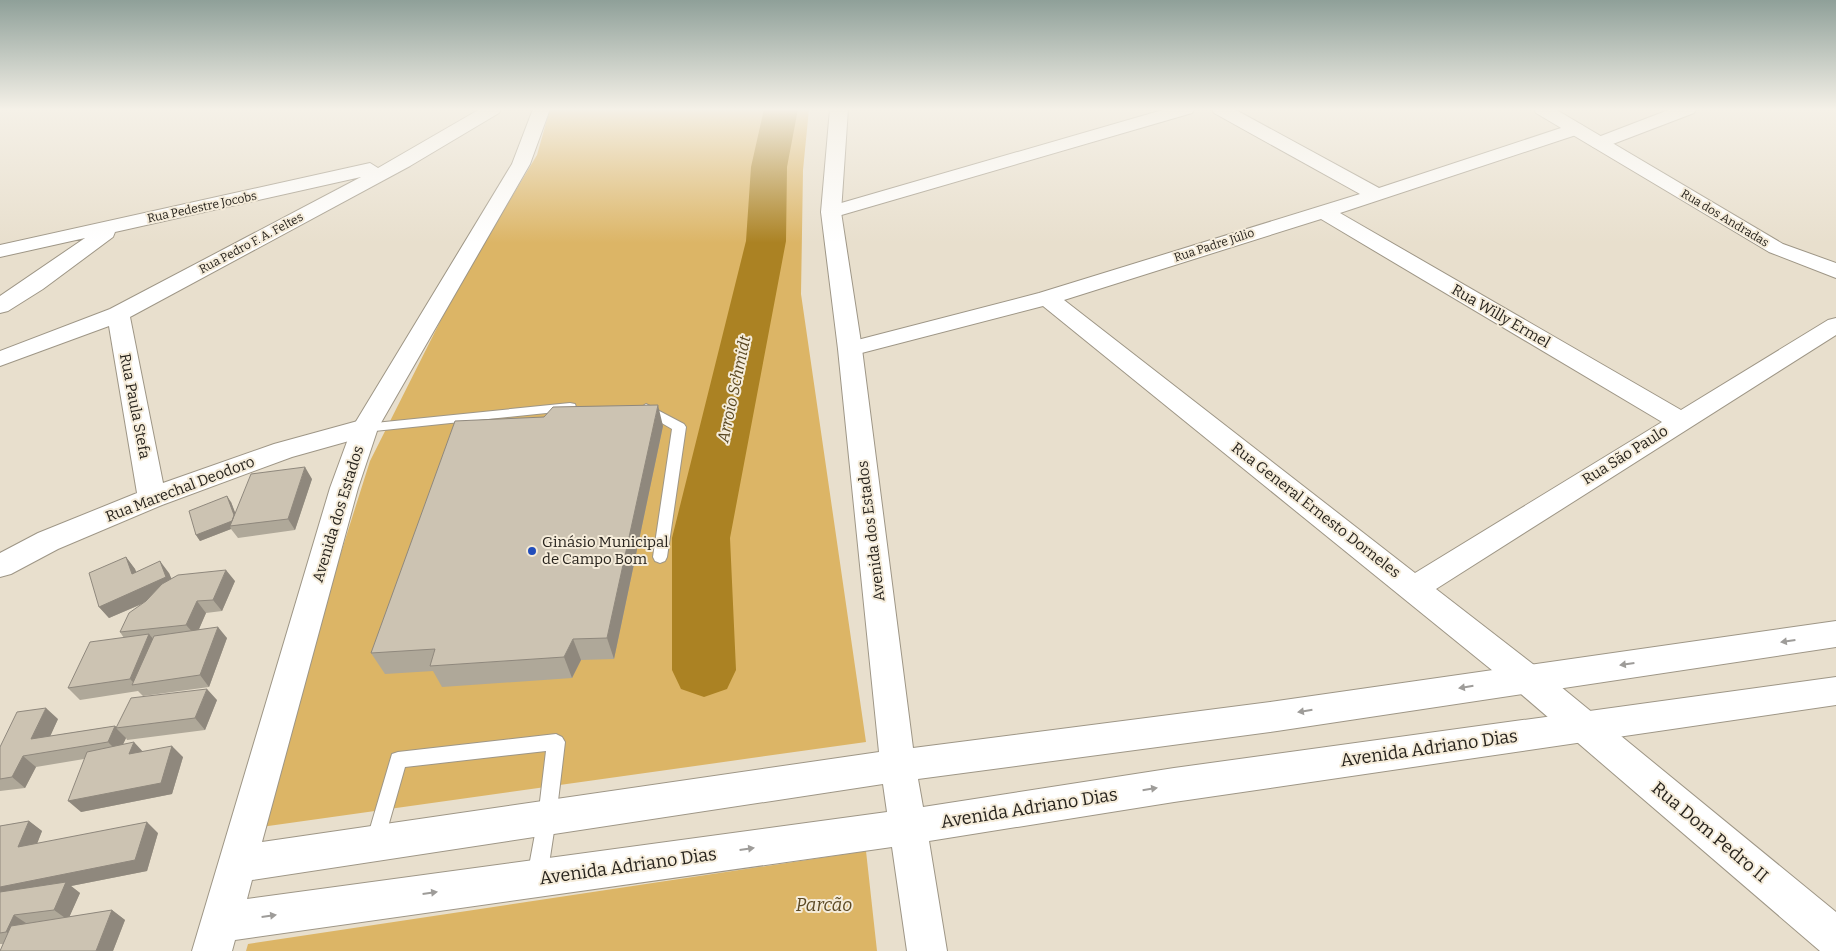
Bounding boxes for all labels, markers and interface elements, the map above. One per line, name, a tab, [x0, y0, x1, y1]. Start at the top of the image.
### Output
street label: Rua dos Andradas	[1679, 186, 1772, 250]
street label: Rua Pedestre Jocobs	[146, 188, 258, 225]
street label: Rua Pedro F. A. Feltes	[197, 210, 306, 276]
street label: Rua Padre Júlio	[1172, 225, 1256, 265]
street label: Rua Willy Ermel	[1448, 280, 1554, 352]
water label: Arroio Schmidt	[713, 334, 755, 445]
street label: Rua Paula Stefa	[116, 352, 154, 460]
street label: Rua São Paulo	[1579, 421, 1671, 489]
street label: Rua General Ernesto Dorneles	[1228, 439, 1404, 581]
street label: Avenida dos Estados	[309, 444, 367, 584]
street label: Rua Marechal Deodoro	[103, 452, 257, 526]
street label: Avenida dos Estados	[853, 460, 889, 602]
place label: Ginásio Municipal de Campo Bom	[542, 533, 669, 568]
marker: Ginásio Municipal de Campo Bom	[526, 545, 538, 557]
one-way arrow	[1779, 637, 1795, 645]
one-way arrow	[1618, 660, 1634, 668]
one-way arrow	[1458, 683, 1474, 691]
one-way arrow	[1297, 708, 1313, 716]
street label: Avenida Adriano Dias	[1339, 725, 1519, 771]
street label: Rua Dom Pedro II	[1647, 777, 1773, 887]
street label: Avenida Adriano Dias	[939, 783, 1119, 833]
one-way arrow	[1143, 785, 1159, 793]
street label: Avenida Adriano Dias	[538, 843, 718, 889]
one-way arrow	[740, 845, 756, 853]
one-way arrow	[423, 889, 439, 897]
park label: Parcão	[796, 894, 852, 916]
one-way arrow	[262, 911, 278, 919]

